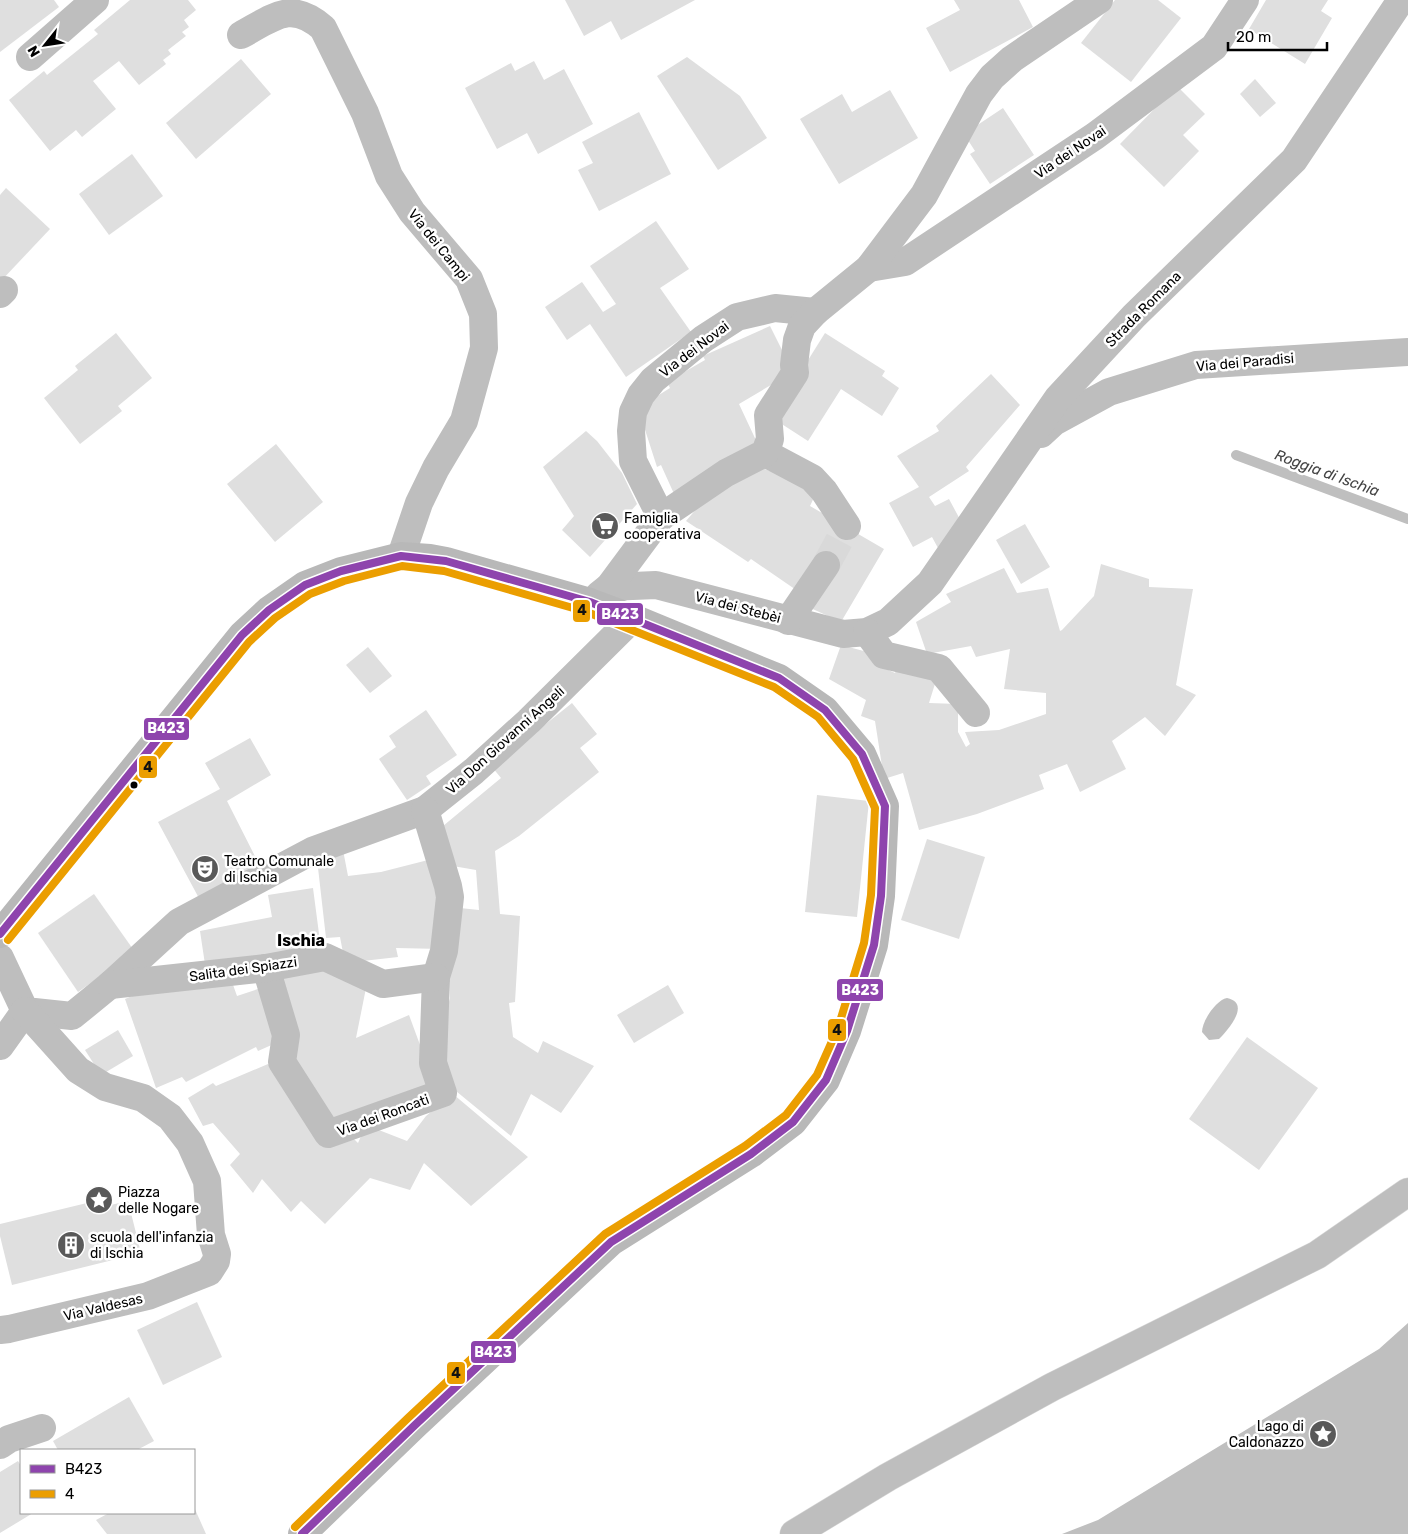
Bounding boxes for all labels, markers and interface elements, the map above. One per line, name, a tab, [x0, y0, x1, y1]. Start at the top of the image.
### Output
north arrow	[20, 20, 70, 70]
scale bar	[1228, 20, 1327, 52]
text: 20 m	[1236, 28, 1271, 46]
text: N	[24, 43, 44, 60]
street label: Via dei Novai	[1031, 122, 1109, 183]
street label: Via dei Campi	[404, 206, 473, 285]
street label: Strada Romana	[1102, 268, 1185, 351]
street label: Via dei Novai	[656, 318, 732, 381]
street label: Via dei Paradisi	[1195, 350, 1295, 375]
water label: Roggia di Ischia	[1272, 446, 1382, 500]
place label: Famiglia cooperativa	[624, 510, 701, 543]
supermarket icon: Famiglia cooperativa	[590, 511, 620, 541]
street label: Via dei Stebèi	[693, 588, 783, 627]
line badge: 4	[572, 599, 591, 623]
text: 4	[577, 602, 587, 619]
line badge: B423	[596, 602, 644, 626]
text: B423	[601, 606, 639, 623]
street label: Via Don Giovanni Angeli	[443, 683, 568, 798]
line badge: B423	[143, 717, 190, 741]
text: B423	[147, 720, 185, 737]
line badge: 4	[138, 755, 158, 779]
text: 4	[143, 759, 153, 776]
unlabelled marker	[129, 780, 139, 790]
place label: Teatro Comunale di Ischia	[224, 853, 334, 886]
theatre icon: Teatro Comunale di Ischia	[190, 854, 220, 884]
district label: Ischia	[277, 931, 325, 950]
street label: Salita dei Spiazzi	[188, 954, 298, 985]
line badge: B423	[836, 978, 884, 1002]
text: B423	[841, 982, 879, 999]
line badge: 4	[827, 1018, 847, 1042]
text: 4	[832, 1022, 842, 1039]
street label: Via dei Roncati	[335, 1091, 431, 1140]
place label: Piazza delle Nogare	[118, 1184, 199, 1217]
place icon: Piazza delle Nogare	[84, 1185, 114, 1215]
place label: scuola dell'infanzia di Ischia	[90, 1229, 213, 1262]
building icon: scuola dell'infanzia di Ischia	[56, 1230, 86, 1260]
street label: Via Valdesas	[62, 1290, 144, 1325]
line badge: B423	[470, 1340, 517, 1364]
text: B423	[474, 1344, 512, 1361]
line badge: 4	[446, 1361, 466, 1385]
text: 4	[451, 1365, 461, 1382]
place label: Lago di Caldonazzo	[1229, 1418, 1304, 1451]
place icon: Lago di Caldonazzo	[1308, 1419, 1338, 1449]
legend	[20, 1449, 195, 1514]
text: B423	[65, 1460, 102, 1478]
text: 4	[65, 1485, 74, 1503]

